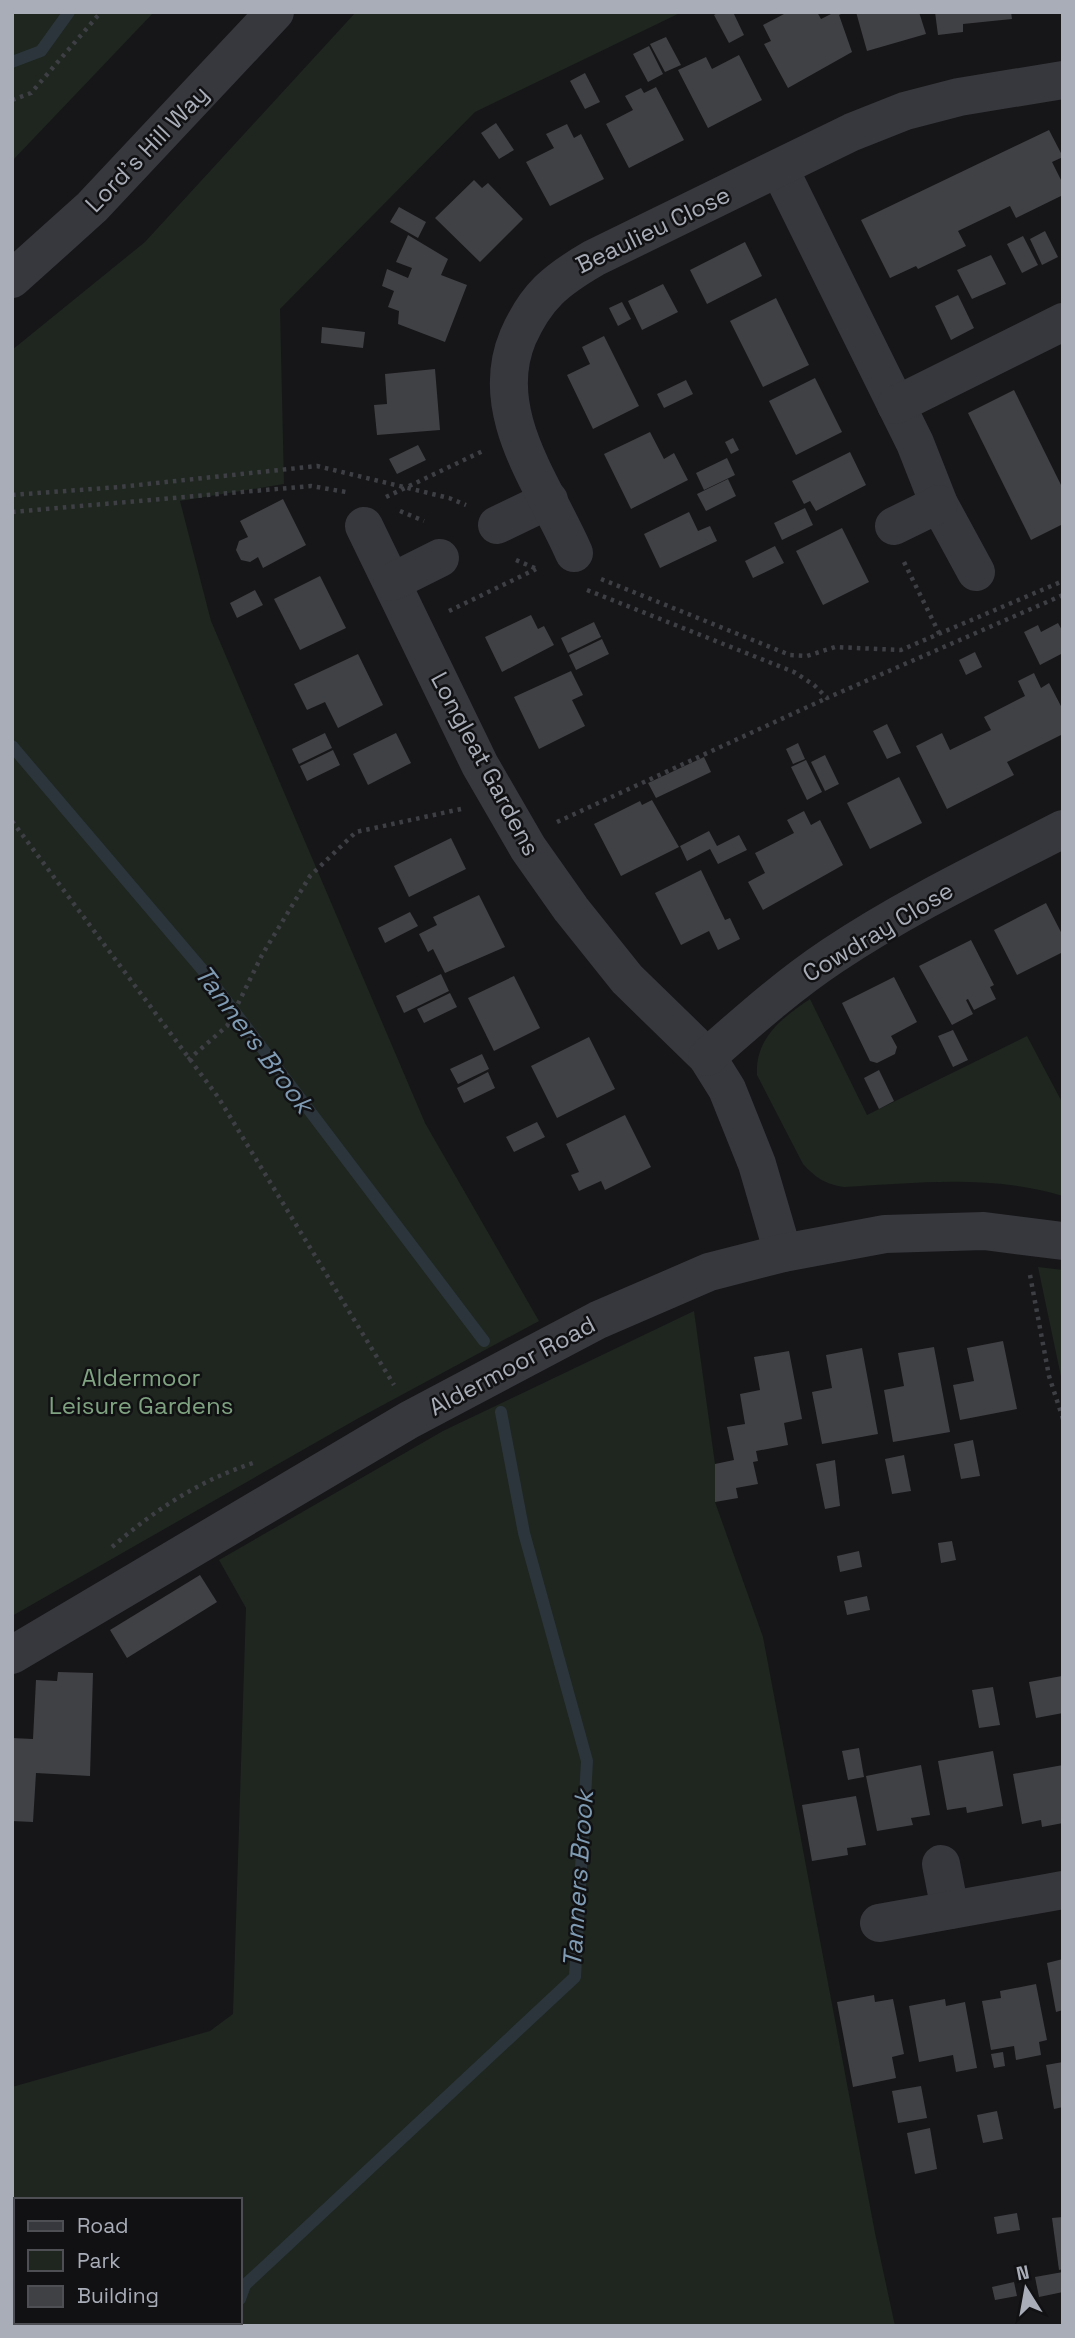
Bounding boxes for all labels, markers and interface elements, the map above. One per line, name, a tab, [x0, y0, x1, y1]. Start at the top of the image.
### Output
street label: Lord's Hill Way	[78, 79, 215, 219]
street label: Beaulieu Close	[570, 179, 735, 280]
street label: Longleat Gardens	[424, 667, 547, 861]
street label: Cowdray Close	[797, 874, 959, 989]
water label: Tanners Brook	[187, 958, 323, 1123]
street label: Aldermoor Road	[423, 1309, 600, 1422]
park label: Aldermoor Leisure Gardens	[49, 1362, 233, 1421]
water label: Tanners Brook	[555, 1786, 601, 1969]
legend	[14, 2198, 242, 2324]
text: Road	[77, 2212, 129, 2239]
text: Park	[77, 2247, 121, 2274]
north arrow	[991, 2254, 1061, 2324]
text: N	[1014, 2259, 1031, 2286]
text: Building	[77, 2282, 159, 2309]

